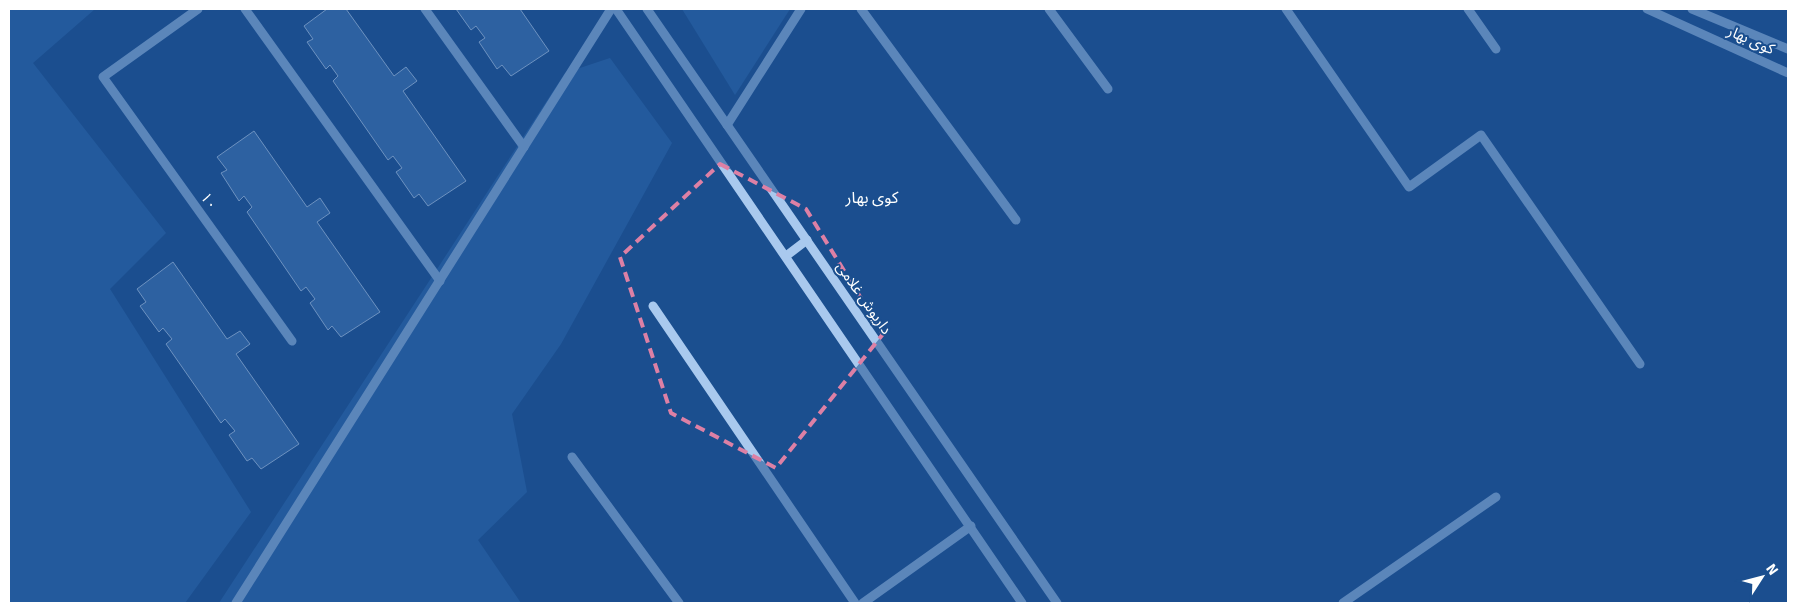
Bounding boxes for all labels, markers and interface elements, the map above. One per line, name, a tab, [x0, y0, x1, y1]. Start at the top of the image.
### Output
street label: کوی بهار	[1724, 21, 1778, 59]
district label: کوی بهار	[845, 188, 899, 208]
street label: ۱۰	[197, 189, 221, 213]
street label: داریوش غلامی	[832, 258, 896, 338]
north arrow	[1737, 552, 1787, 602]
text: N	[1762, 561, 1782, 579]

